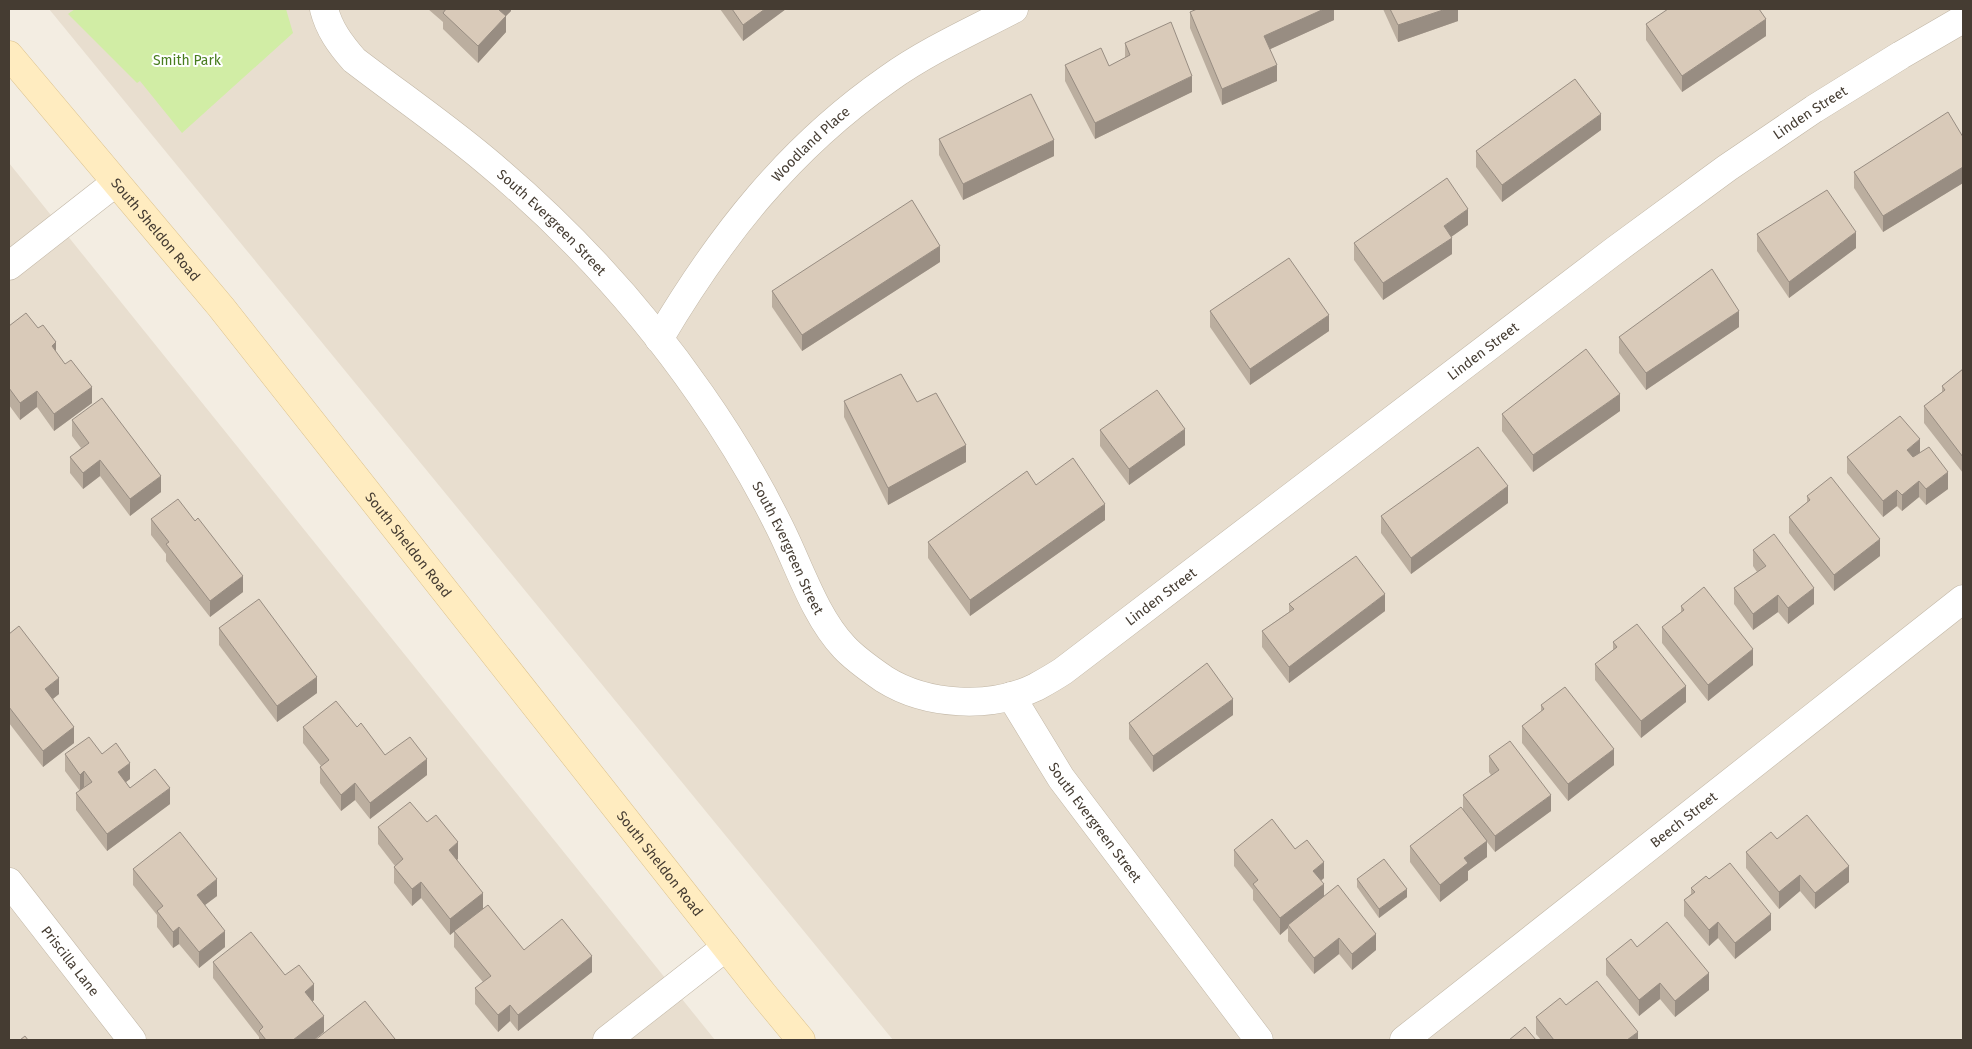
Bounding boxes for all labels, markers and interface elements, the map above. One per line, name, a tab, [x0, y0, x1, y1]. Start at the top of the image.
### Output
park label: Smith Park	[153, 52, 222, 69]
street label: Linden Street	[1770, 82, 1851, 143]
street label: Woodland Place	[768, 103, 853, 185]
street label: South Evergreen Street	[494, 166, 611, 280]
street label: South Sheldon Road	[108, 175, 204, 284]
street label: Linden Street	[1444, 318, 1523, 384]
street label: South Evergreen Street	[749, 479, 828, 618]
street label: South Sheldon Road	[362, 489, 455, 601]
street label: Linden Street	[1122, 563, 1200, 629]
street label: South Evergreen Street	[1045, 759, 1146, 887]
street label: Beech Street	[1647, 787, 1721, 851]
street label: South Sheldon Road	[613, 807, 707, 919]
street label: Priscilla Lane	[38, 922, 103, 999]

